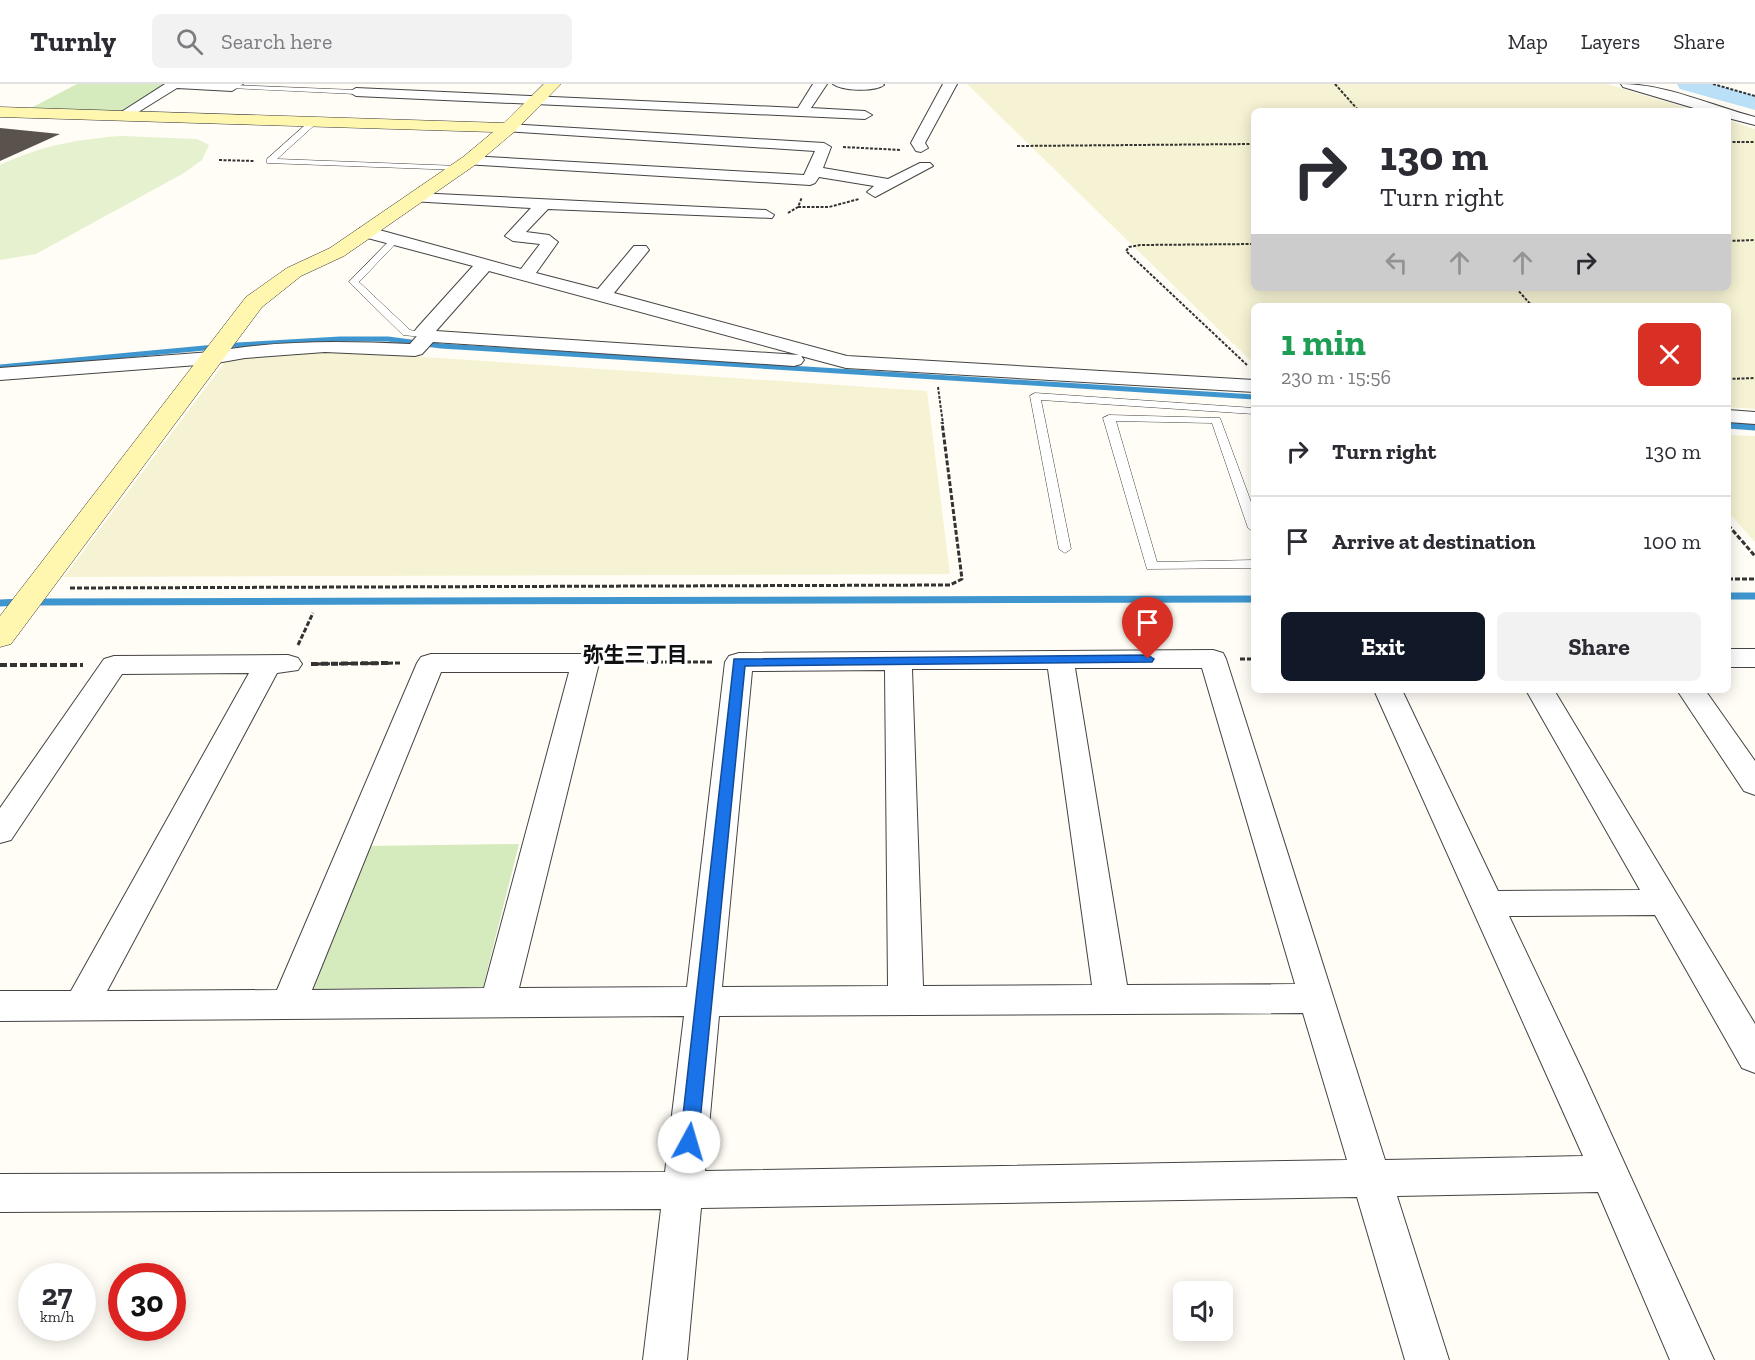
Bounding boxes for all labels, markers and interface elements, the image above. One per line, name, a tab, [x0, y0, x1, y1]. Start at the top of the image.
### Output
search box	[152, 14, 572, 68]
text: Turnly	[30, 25, 116, 58]
icon: search	[173, 25, 206, 58]
text: Search here	[221, 28, 332, 55]
text: Map	[1508, 29, 1548, 54]
text: Layers	[1581, 29, 1640, 54]
text: Share	[1673, 29, 1725, 54]
text: 130 m	[1380, 130, 1488, 181]
icon: right	[1281, 132, 1359, 210]
text: Turn right	[1380, 181, 1504, 213]
icon: left	[1380, 246, 1413, 279]
icon: ahead	[1443, 246, 1476, 279]
icon: ahead	[1506, 246, 1539, 279]
icon: right	[1569, 246, 1602, 279]
text: 1 min	[1281, 321, 1366, 364]
button: close	[1638, 323, 1701, 386]
text: 230 m · 15:56	[1281, 365, 1391, 389]
icon: right	[1281, 435, 1314, 468]
text: Turn right	[1332, 438, 1436, 465]
text: 130 m	[1645, 438, 1701, 465]
icon: arrive	[1281, 525, 1314, 558]
text: Arrive at destination	[1332, 528, 1535, 555]
text: 100 m	[1643, 528, 1701, 555]
pin	[1122, 597, 1173, 659]
icon: arrive	[1131, 606, 1164, 639]
button: Exit	[1281, 612, 1485, 681]
button: Share	[1497, 612, 1701, 681]
district label: 弥生三丁目	[583, 642, 688, 667]
position arrow	[657, 1110, 721, 1174]
speed limit sign: 30	[108, 1263, 186, 1341]
text: 27	[42, 1277, 72, 1313]
map controls	[1173, 1281, 1233, 1341]
button: sound	[1173, 1281, 1233, 1341]
text: km/h	[40, 1308, 74, 1326]

